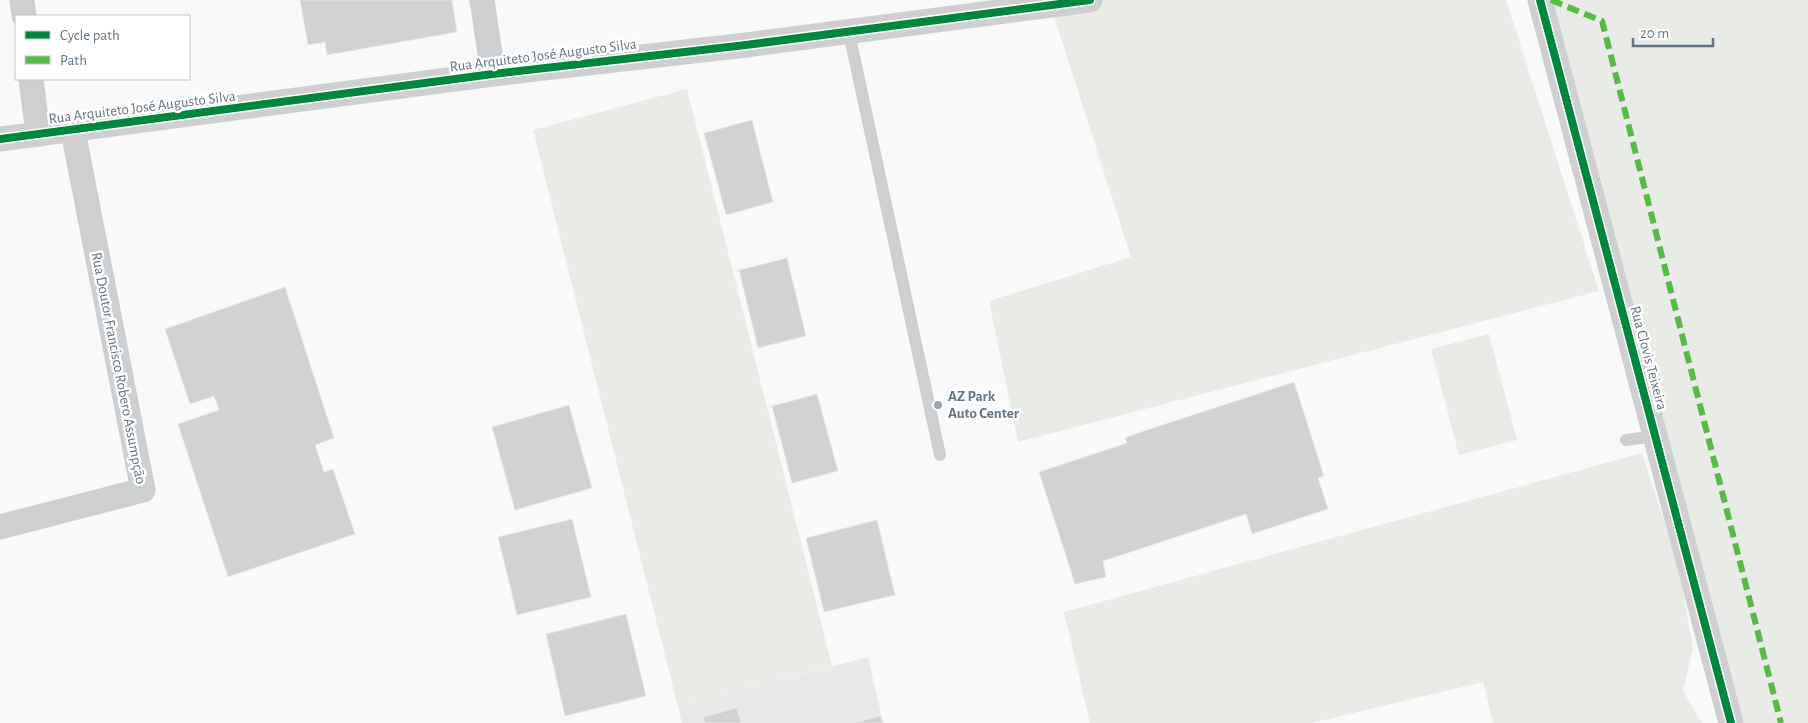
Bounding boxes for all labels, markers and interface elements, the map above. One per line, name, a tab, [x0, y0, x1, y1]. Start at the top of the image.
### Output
legend	[15, 15, 190, 80]
scale bar	[1633, 15, 1713, 47]
text: 20 m	[1640, 26, 1669, 41]
text: Cycle path	[60, 28, 120, 43]
street label: Rua Arquiteto José Augusto Silva	[449, 37, 637, 74]
text: Path	[60, 53, 87, 68]
street label: Rua Arquiteto José Augusto Silva	[48, 89, 236, 126]
street label: Rua Doutor Francisco Robero Assumpção	[89, 251, 148, 485]
street label: Rua Clovis Teixeira	[1627, 304, 1670, 412]
place label: AZ Park Auto Center	[948, 389, 1020, 421]
marker: AZ Park Auto Center	[932, 399, 944, 411]

